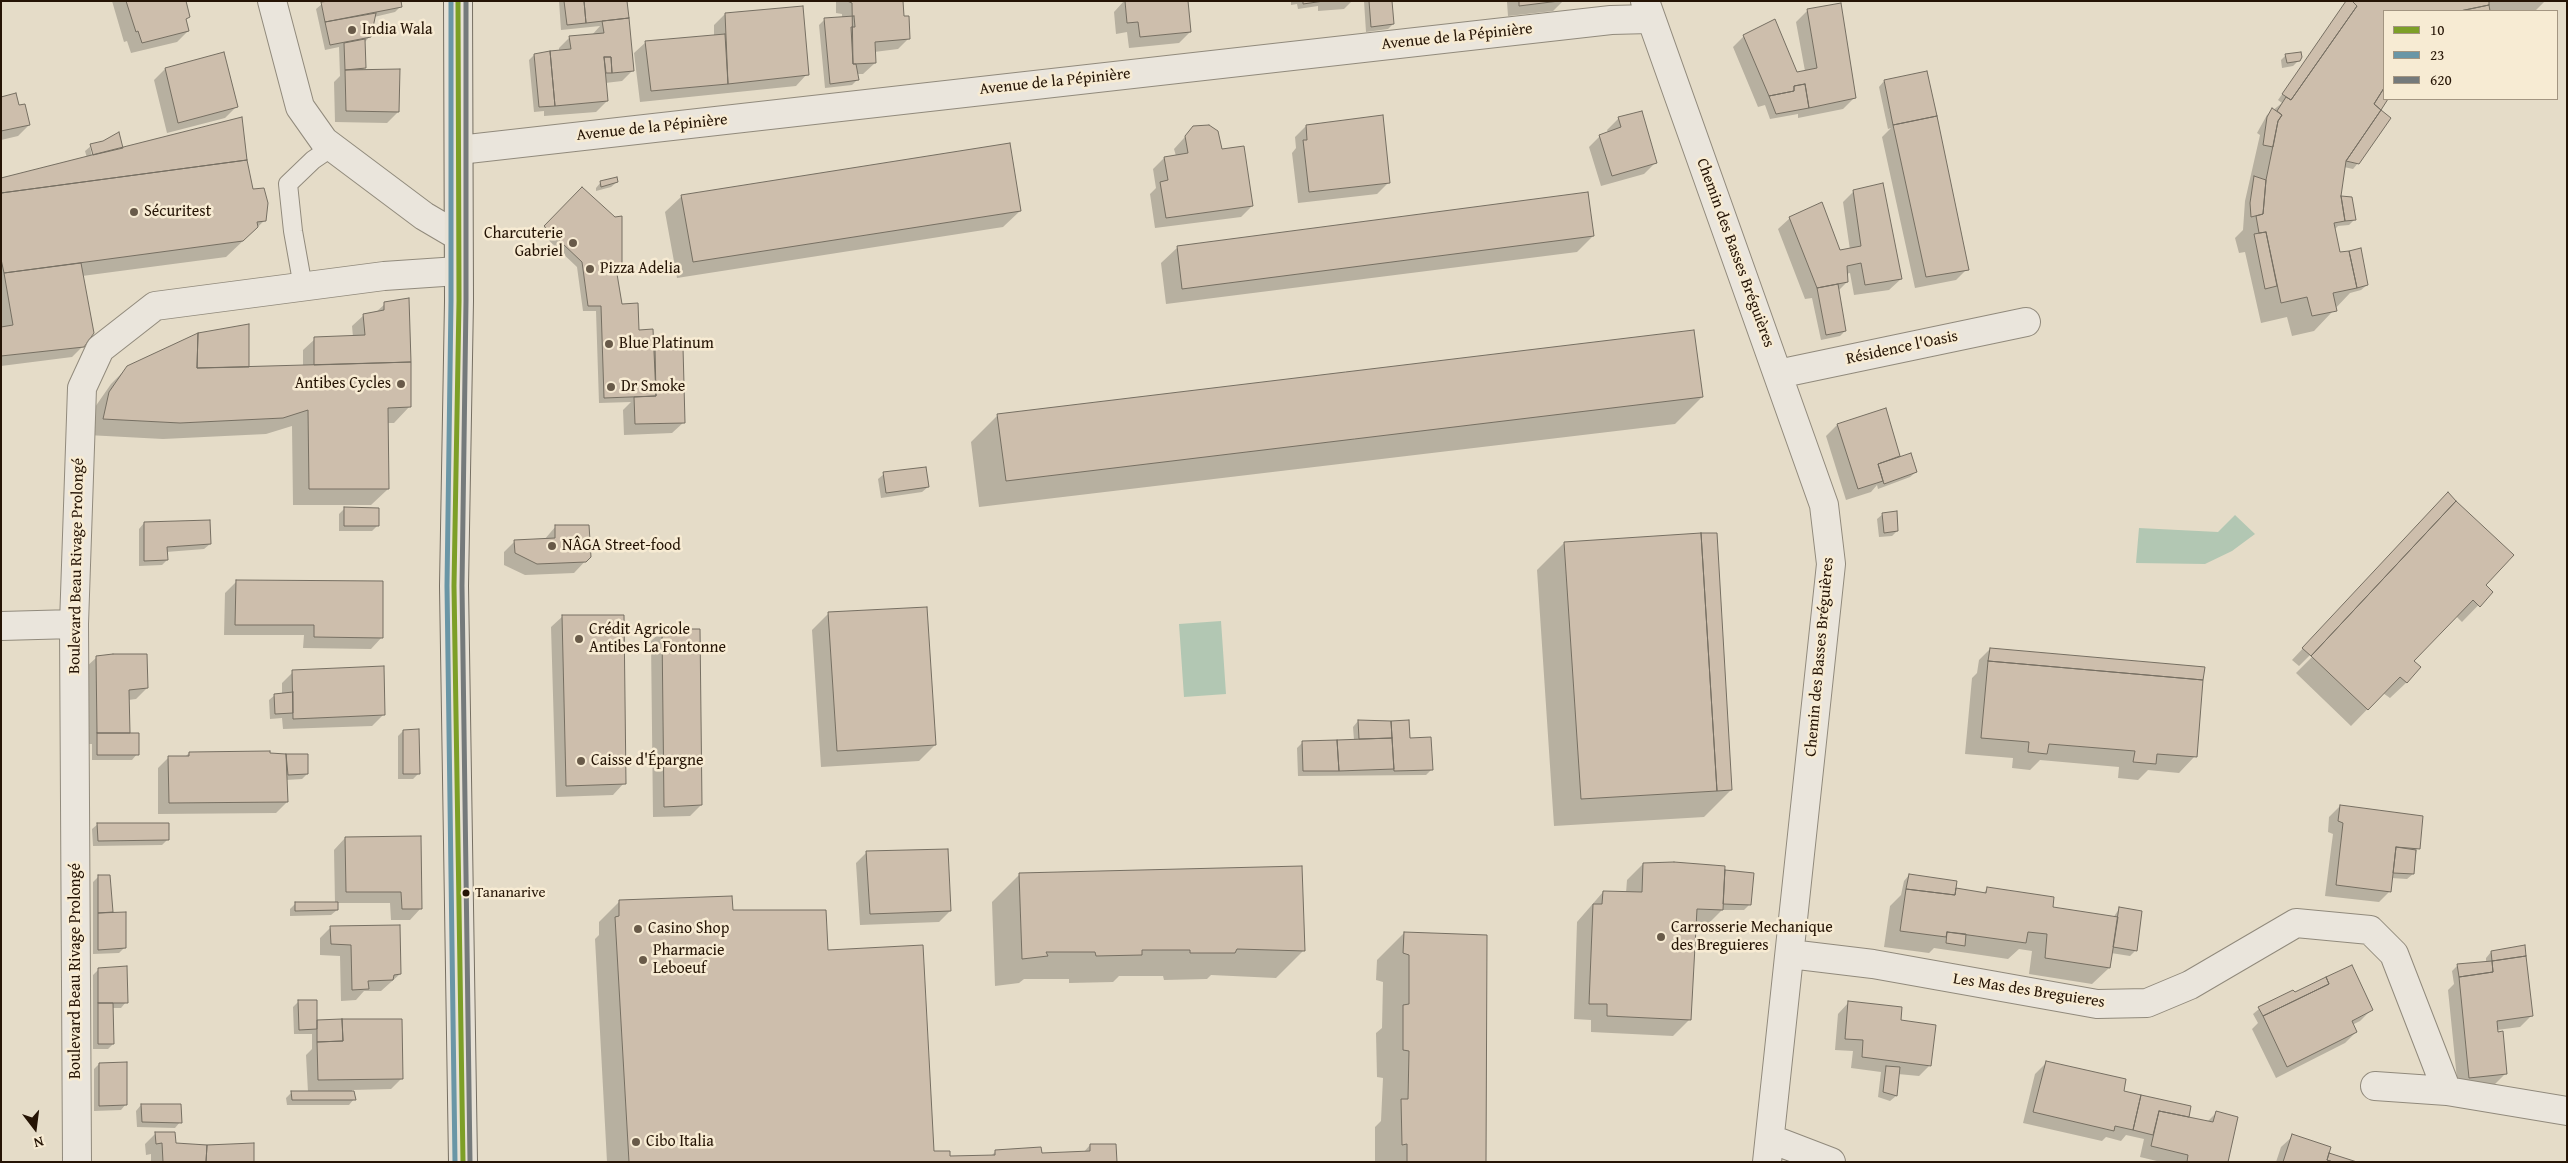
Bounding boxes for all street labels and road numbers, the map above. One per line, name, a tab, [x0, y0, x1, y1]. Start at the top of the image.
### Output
street label: Avenue de la Pépinière	[1380, 20, 1534, 54]
street label: Avenue de la Pépinière	[978, 65, 1132, 99]
street label: Avenue de la Pépinière	[575, 111, 729, 145]
street label: Chemin des Basses Bréguières	[1692, 156, 1778, 350]
street label: Résidence l'Oasis	[1844, 327, 1960, 369]
street label: Boulevard Beau Rivage Prolongé	[66, 458, 88, 674]
street label: Chemin des Basses Bréguières	[1802, 557, 1838, 757]
street label: Boulevard Beau Rivage Prolongé	[66, 863, 86, 1079]
street label: Les Mas des Breguieres	[1952, 970, 2106, 1012]

